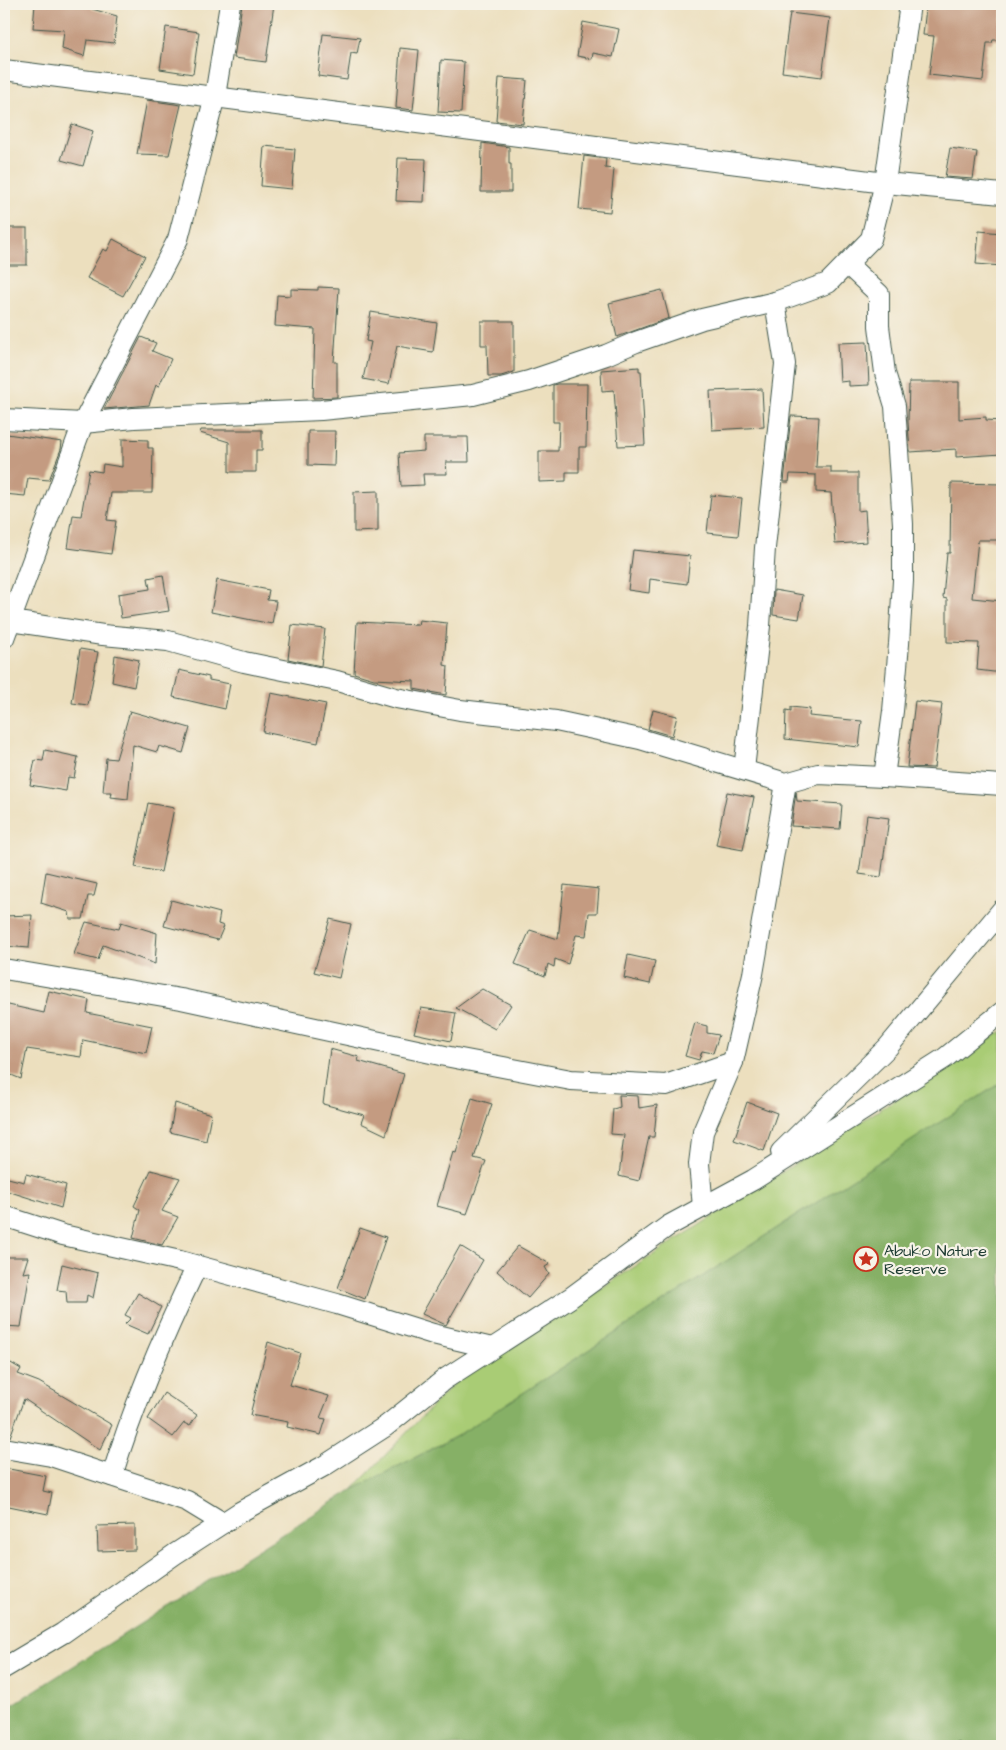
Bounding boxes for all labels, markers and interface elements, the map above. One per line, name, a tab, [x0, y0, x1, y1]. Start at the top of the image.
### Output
place label: Abuko Nature Reserve	[884, 1240, 987, 1280]
place icon: Abuko Nature Reserve	[853, 1246, 879, 1272]

